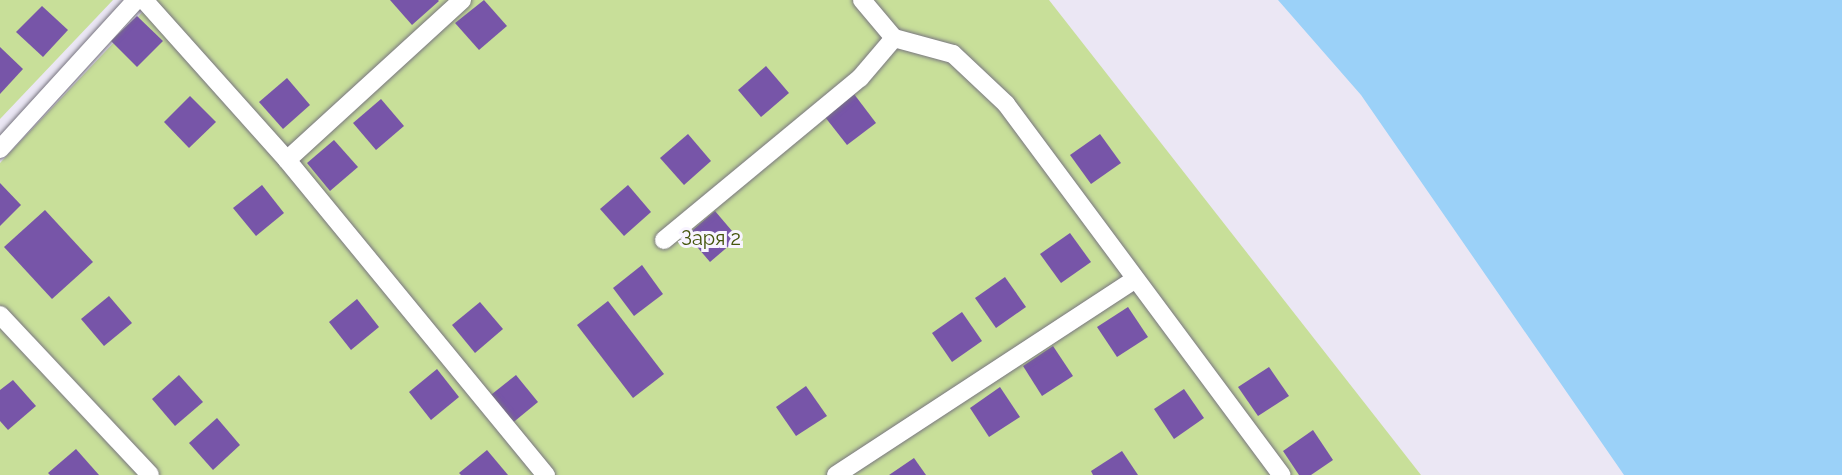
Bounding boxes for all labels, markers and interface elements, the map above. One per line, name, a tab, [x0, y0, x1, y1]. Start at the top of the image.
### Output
park label: Заря 2	[681, 226, 741, 250]

